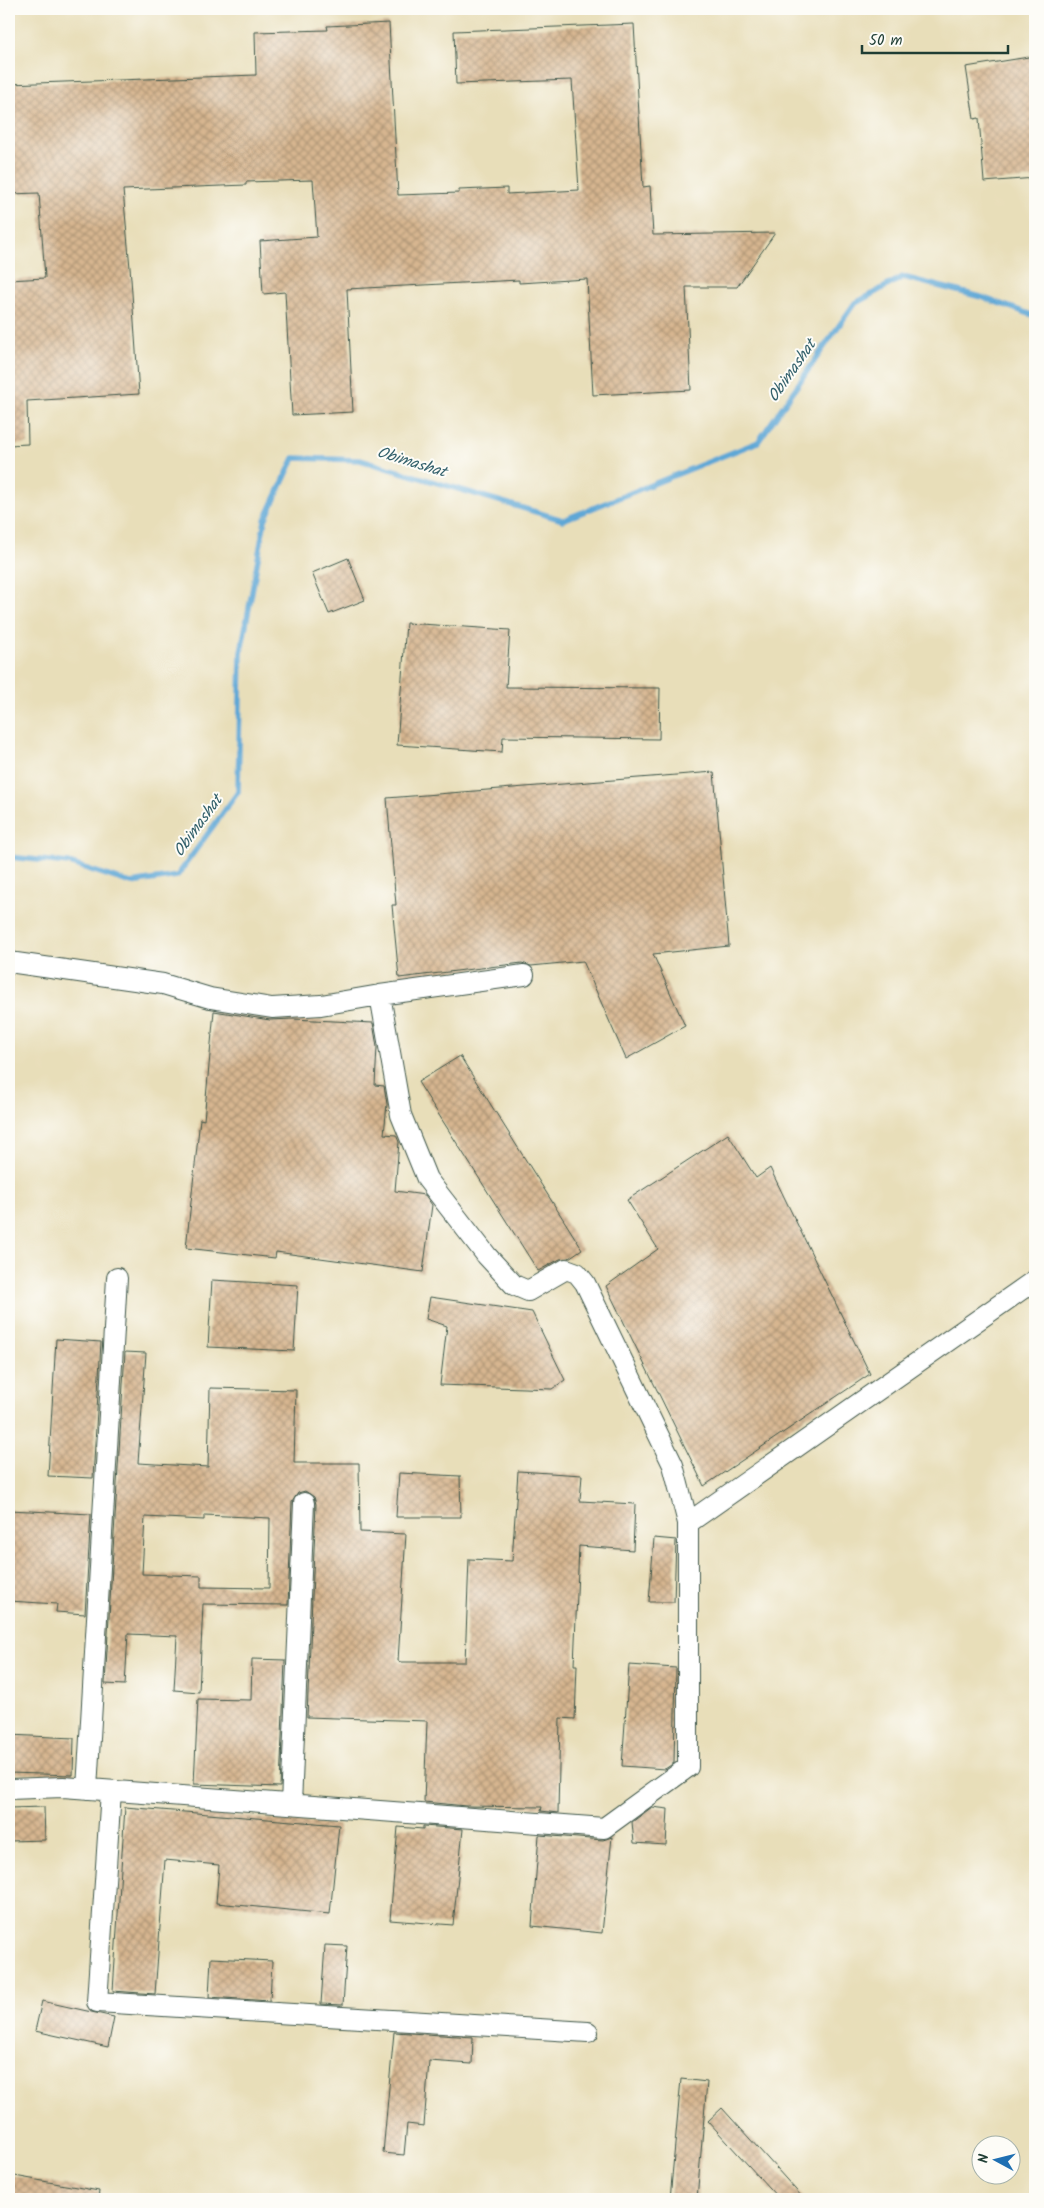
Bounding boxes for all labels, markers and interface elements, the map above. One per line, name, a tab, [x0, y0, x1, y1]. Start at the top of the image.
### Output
scale bar	[862, 22, 1008, 54]
text: 50 m	[869, 29, 903, 53]
water label: Obimashat	[762, 332, 825, 407]
water label: Obimashat	[374, 440, 452, 486]
water label: Obimashat	[167, 787, 231, 862]
north arrow	[972, 2136, 1022, 2186]
text: N	[973, 2153, 996, 2164]

